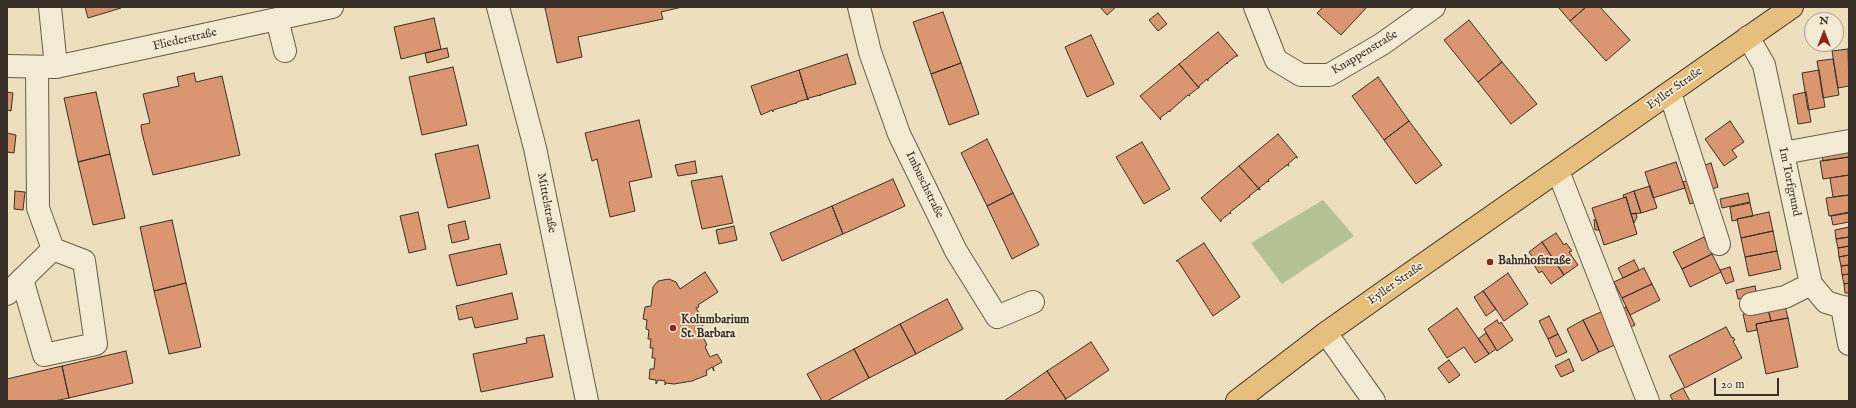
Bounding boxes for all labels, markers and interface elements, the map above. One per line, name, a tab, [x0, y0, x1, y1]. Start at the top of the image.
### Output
north arrow	[1804, 12, 1844, 52]
text: N	[1819, 14, 1829, 28]
street label: Fliederstraße	[151, 26, 219, 54]
street label: Knappenstraße	[1329, 28, 1401, 78]
street label: Eyller Straße	[1644, 65, 1706, 113]
street label: Im Torfgrund	[1775, 146, 1803, 218]
street label: Imbuschstraße	[902, 149, 946, 221]
street label: Mittelstraße	[533, 172, 559, 234]
place label: Bahnhofstraße	[1498, 255, 1571, 269]
marker: Bahnhofstraße	[1485, 257, 1495, 267]
street label: Eyller Straße	[1365, 260, 1427, 308]
place label: Kolumbarium St. Barbara	[681, 314, 749, 342]
marker: Kolumbarium St. Barbara	[668, 323, 678, 333]
scale bar	[1716, 370, 1781, 396]
text: 20 m	[1721, 377, 1744, 392]

